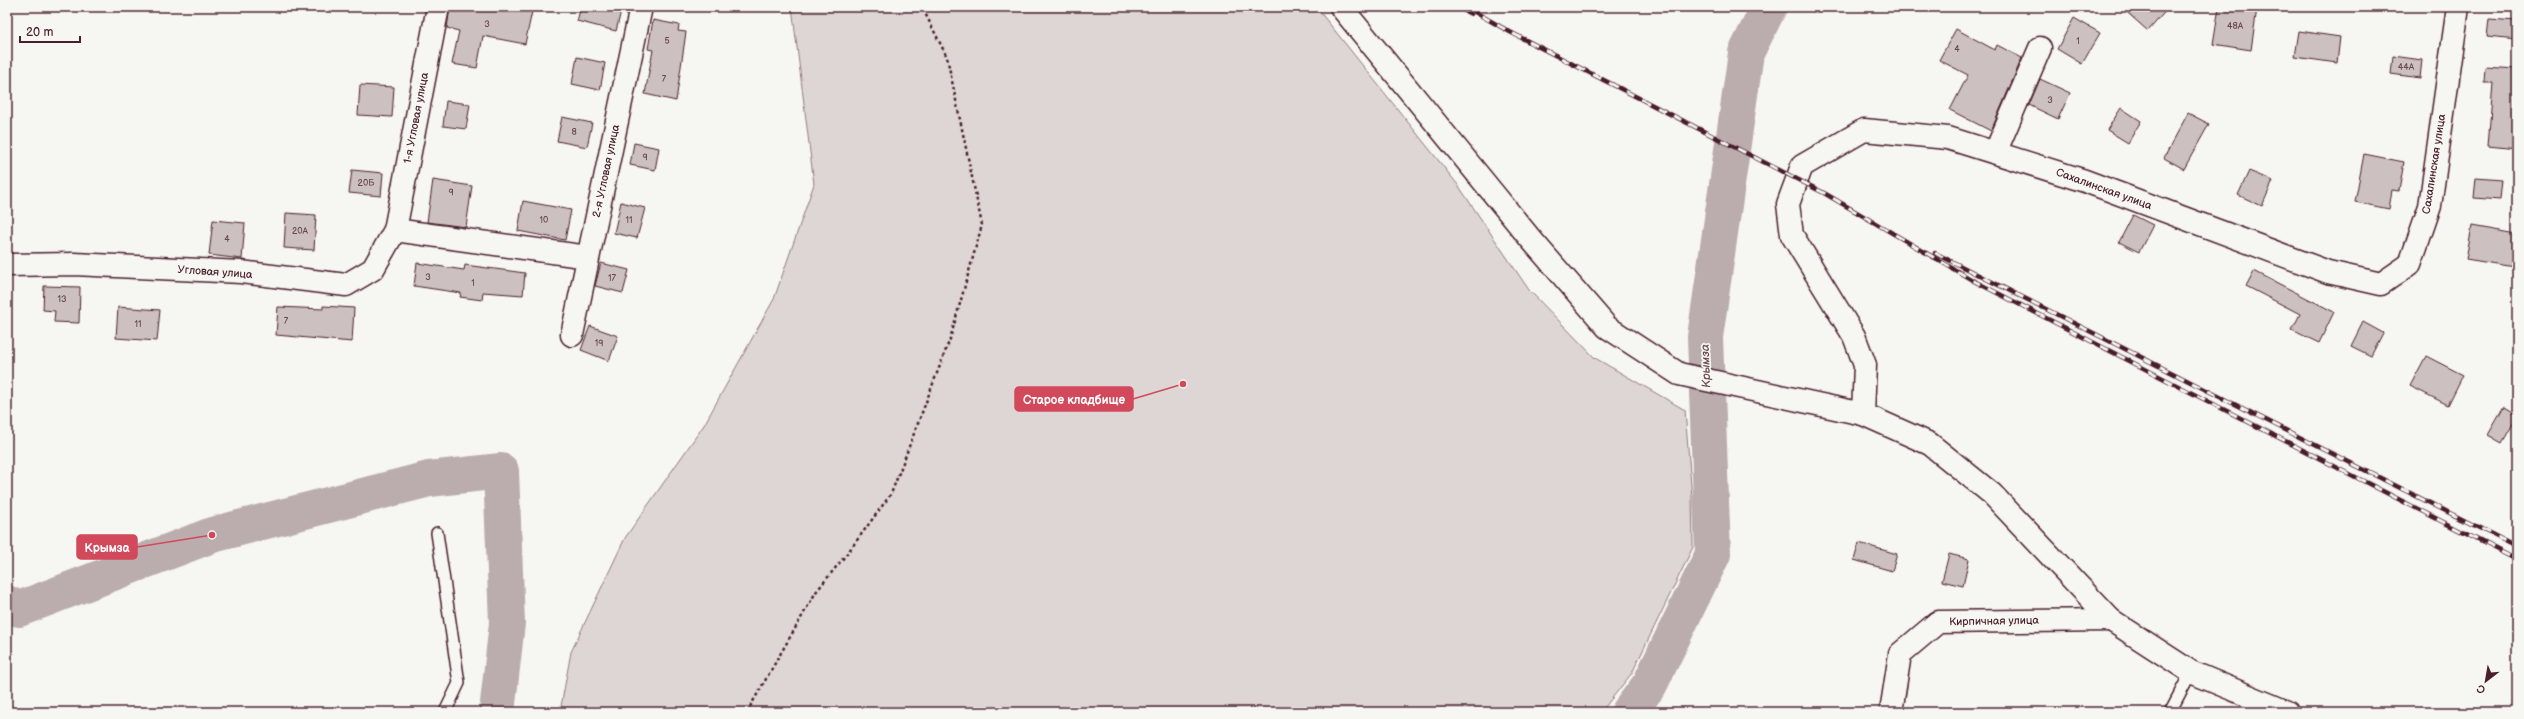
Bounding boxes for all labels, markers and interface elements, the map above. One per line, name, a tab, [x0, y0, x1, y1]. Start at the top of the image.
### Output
scale bar	[20, 18, 80, 44]
house number: 3	[484, 19, 490, 30]
house number: 48А	[2227, 21, 2244, 32]
text: 20 m	[26, 25, 53, 40]
house number: 5	[664, 36, 670, 47]
house number: 1	[2076, 36, 2080, 47]
house number: 4	[1954, 44, 1960, 55]
house number: 44А	[2398, 62, 2415, 73]
street label: 1-я Угловая улица	[401, 71, 431, 165]
house number: 7	[662, 74, 667, 85]
house number: 3	[2047, 95, 2053, 106]
street label: Сахалинская улица	[2420, 113, 2448, 215]
street label: 2-я Угловая улица	[590, 123, 622, 219]
house number: 8	[571, 127, 577, 138]
house number: 9	[642, 152, 648, 163]
street label: Сахалинская улица	[2054, 166, 2154, 213]
house number: 20Б	[358, 178, 375, 189]
house number: 9	[448, 187, 454, 198]
house number: 10	[540, 215, 548, 226]
house number: 11	[626, 215, 632, 226]
house number: 20А	[292, 226, 309, 237]
house number: 4	[224, 234, 230, 245]
street label: Угловая улица	[177, 263, 253, 281]
house number: 3	[425, 272, 431, 283]
house number: 17	[608, 273, 617, 284]
house number: 1	[471, 278, 475, 289]
house number: 13	[57, 294, 67, 305]
house number: 7	[284, 316, 289, 327]
house number: 11	[135, 319, 141, 330]
house number: 19	[595, 338, 603, 349]
water label: Крымза	[1698, 344, 1714, 388]
callout: Старое кладбище	[1015, 387, 1133, 411]
text: Старое кладбище	[1023, 393, 1125, 408]
callout: Крымза	[77, 535, 137, 559]
text: Крымза	[85, 541, 130, 556]
street label: Кирпичная улица	[1949, 614, 2040, 628]
north arrow	[2466, 661, 2506, 701]
text: С	[2474, 681, 2488, 697]

